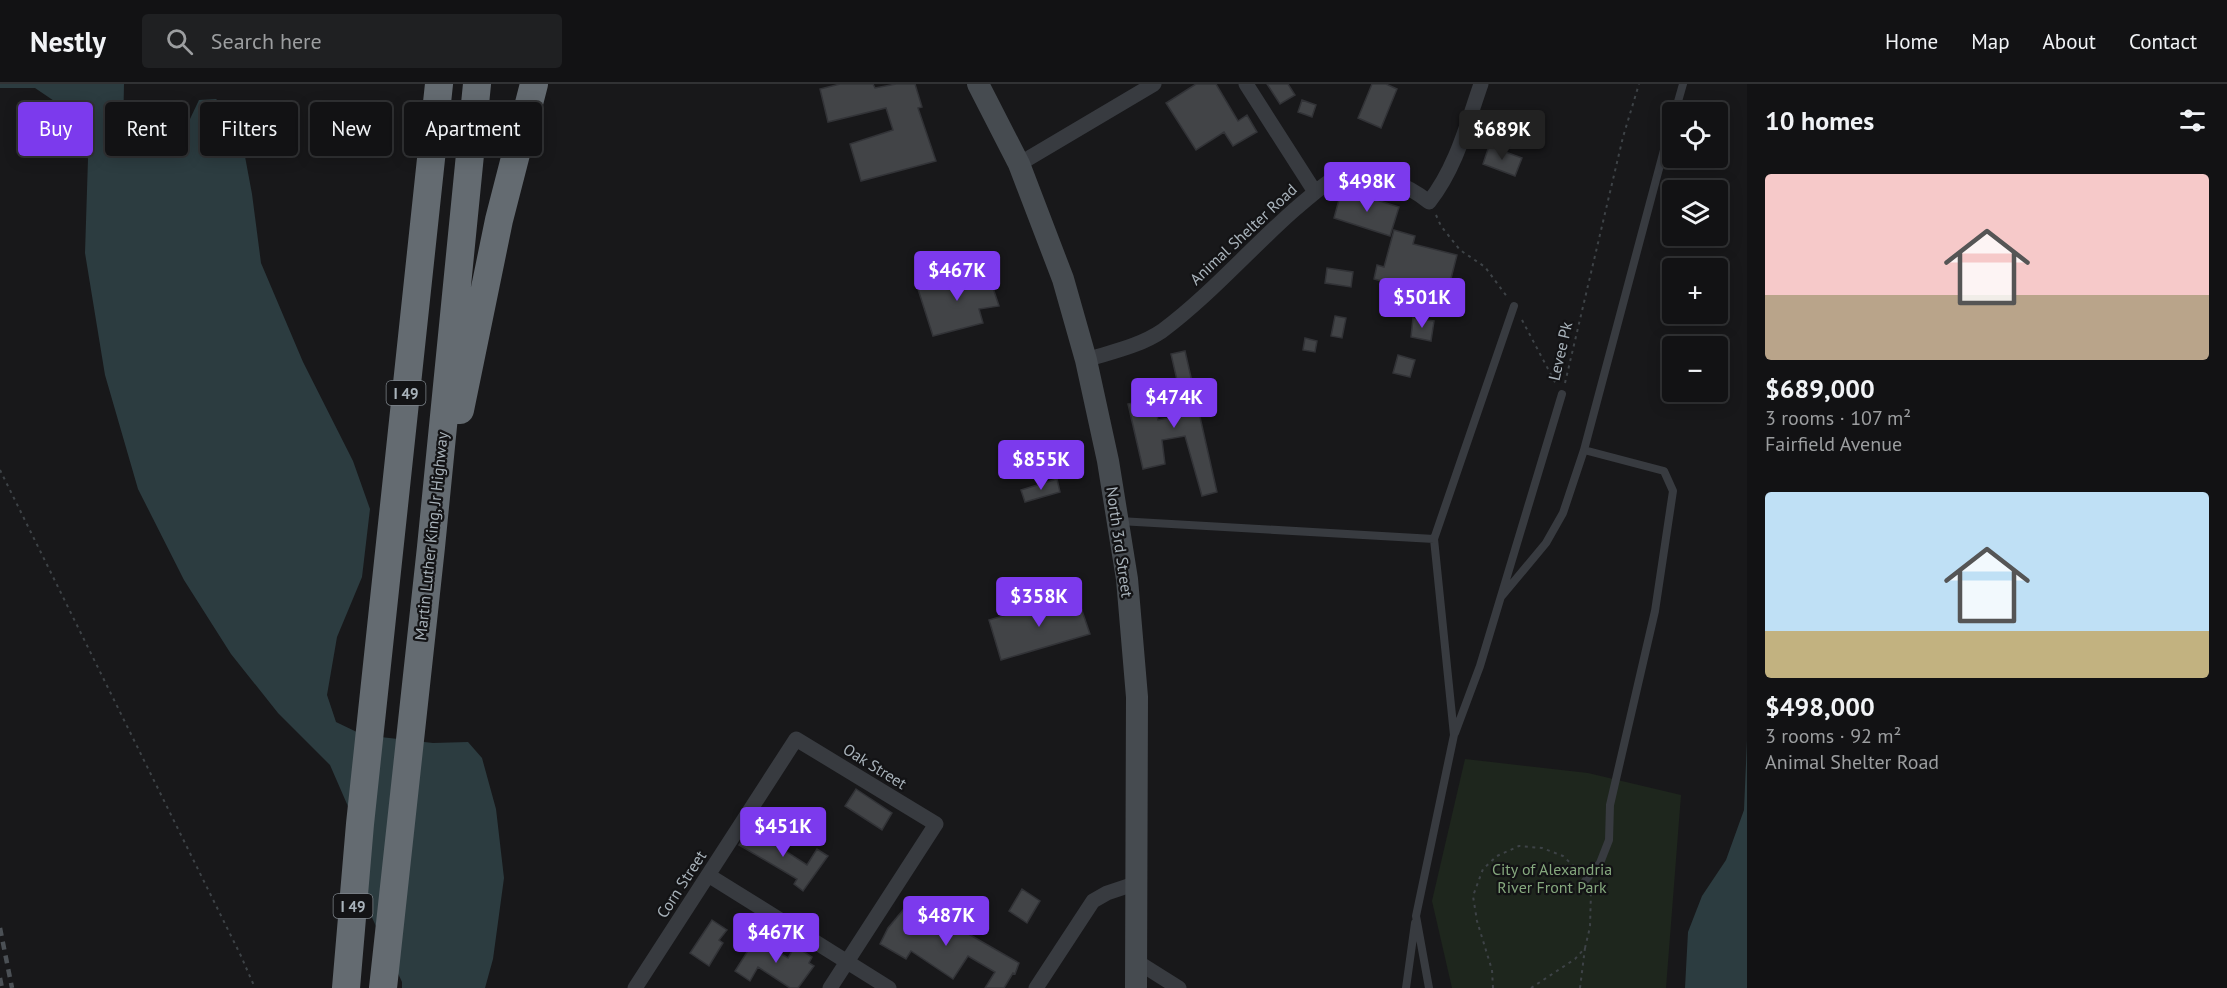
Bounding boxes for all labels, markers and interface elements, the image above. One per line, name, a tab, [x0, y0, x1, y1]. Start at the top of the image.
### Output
search box	[142, 14, 562, 68]
text: Nestly	[30, 23, 106, 60]
icon: search	[163, 25, 196, 58]
text: Search here	[211, 27, 322, 55]
text: Home	[1885, 28, 1938, 55]
text: Map	[1971, 28, 2010, 55]
text: About	[2043, 28, 2096, 55]
text: Contact	[2129, 28, 2197, 55]
chip: Buy	[18, 102, 93, 156]
chip: Rent	[105, 102, 188, 156]
chip: Filters	[200, 102, 298, 156]
chip: New	[310, 102, 392, 156]
chip: Apartment	[404, 102, 542, 156]
map controls	[1662, 102, 1728, 402]
button: locate	[1662, 102, 1728, 168]
text: 10 homes	[1765, 104, 1874, 137]
icon: filters	[2176, 104, 2209, 137]
pin: $689K	[1460, 110, 1544, 161]
text: $689K	[1473, 116, 1531, 142]
pin: $498K	[1325, 162, 1409, 213]
text: $498K	[1338, 168, 1396, 194]
street label: Animal Shelter Road	[1185, 179, 1301, 289]
button: layers	[1662, 180, 1728, 246]
icon: home	[1933, 213, 2041, 321]
pin: $467K	[915, 251, 999, 302]
text: $467K	[928, 257, 986, 283]
button: +	[1662, 258, 1728, 324]
pin: $501K	[1380, 278, 1464, 329]
text: $501K	[1393, 284, 1451, 310]
street label: Levee Pk	[1544, 319, 1577, 382]
button: −	[1662, 336, 1728, 402]
text: $689,000	[1765, 372, 1875, 405]
pin: $474K	[1132, 378, 1216, 429]
road number: I 49	[386, 381, 426, 405]
text: $474K	[1145, 384, 1203, 410]
text: 3 rooms · 107 m²	[1765, 405, 1911, 431]
street label: Martin Luther King, Jr Highway	[410, 430, 452, 641]
text: Fairfield Avenue	[1765, 431, 1902, 457]
pin: $855K	[999, 440, 1083, 491]
text: $855K	[1012, 446, 1070, 472]
street label: North 3rd Street	[1102, 485, 1138, 599]
icon: home	[1933, 531, 2041, 639]
pin: $358K	[997, 577, 1081, 628]
text: $358K	[1010, 583, 1068, 609]
text: $498,000	[1765, 690, 1875, 723]
text: 3 rooms · 92 m²	[1765, 723, 1901, 749]
street label: Oak Street	[840, 739, 911, 794]
text: Animal Shelter Road	[1765, 749, 1939, 775]
pin: $451K	[741, 807, 825, 858]
text: $451K	[754, 813, 812, 839]
street label: Corn Street	[652, 846, 711, 922]
park label: City of Alexandria River Front Park	[1492, 859, 1612, 897]
road number: I 49	[334, 894, 372, 918]
pin: $487K	[904, 896, 988, 947]
text: $487K	[917, 902, 975, 928]
pin: $467K	[734, 913, 818, 964]
text: $467K	[747, 919, 805, 945]

